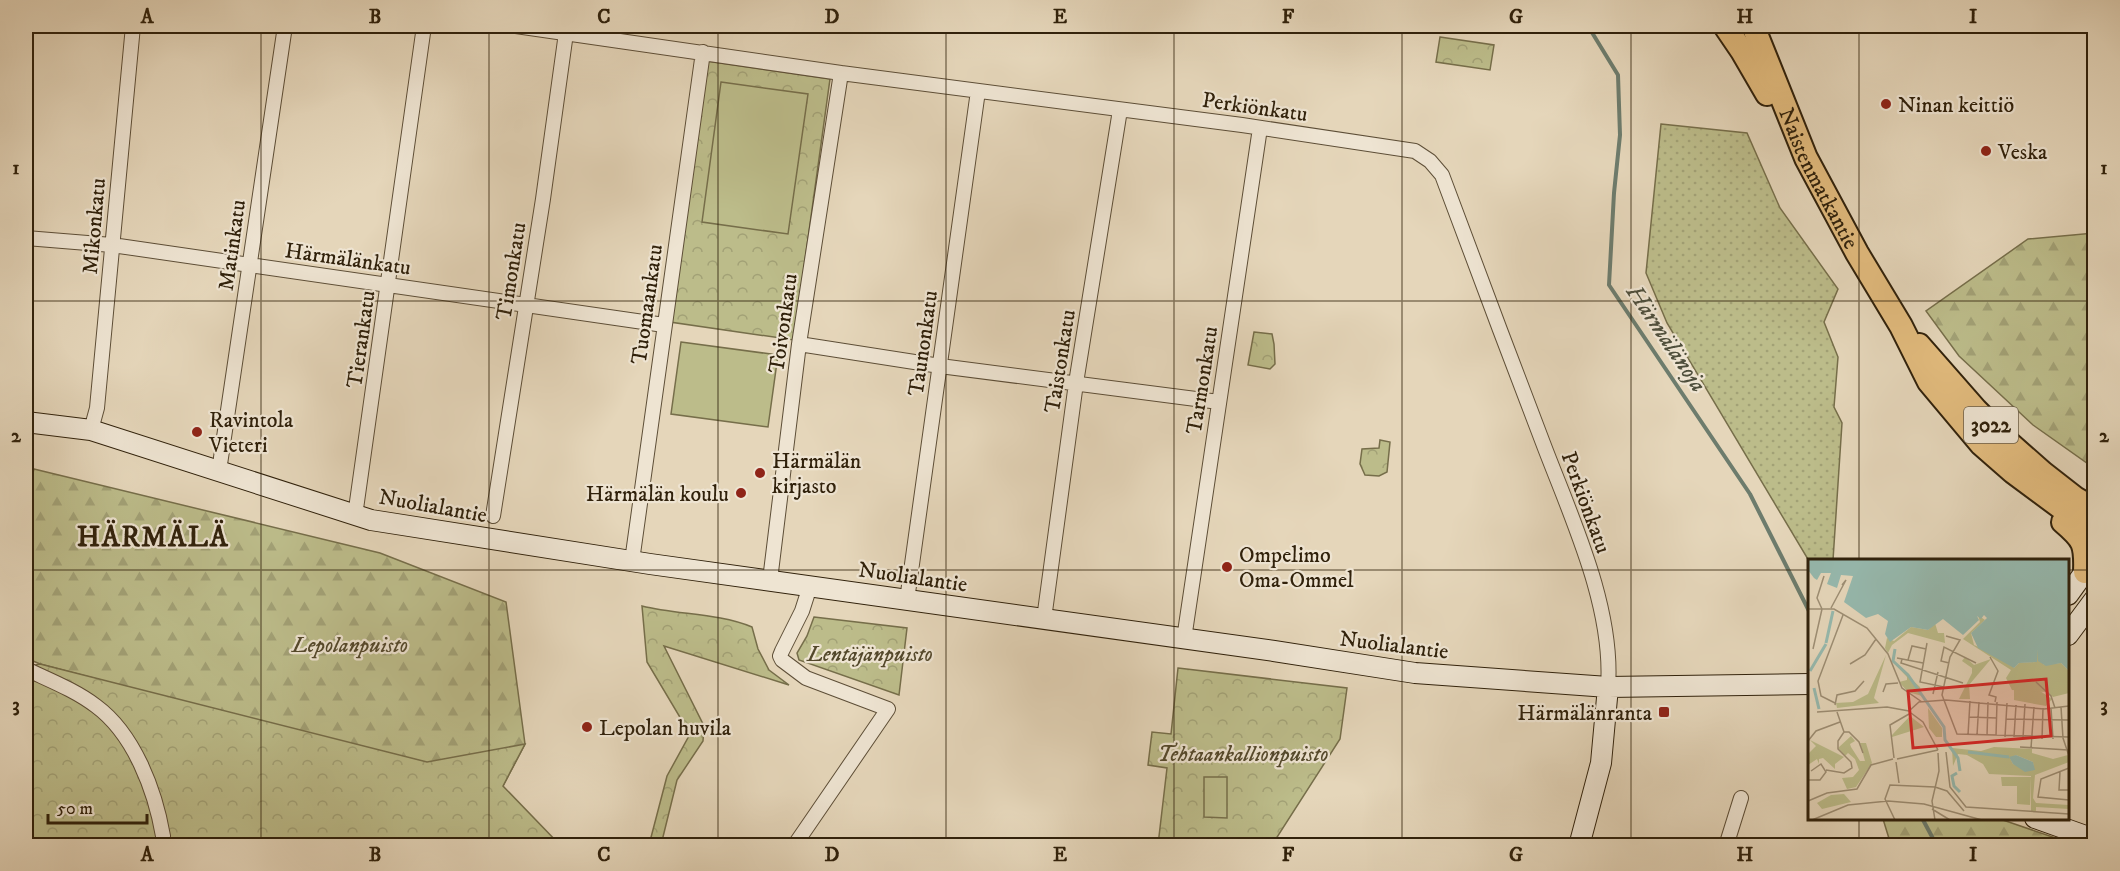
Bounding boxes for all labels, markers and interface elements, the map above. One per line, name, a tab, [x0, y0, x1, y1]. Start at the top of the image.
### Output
text: A	[140, 5, 155, 30]
text: B	[369, 5, 381, 30]
text: C	[597, 5, 611, 30]
text: D	[825, 5, 840, 30]
text: E	[1053, 5, 1067, 30]
text: F	[1282, 5, 1295, 30]
text: G	[1509, 5, 1523, 30]
text: H	[1737, 5, 1754, 30]
text: I	[1969, 5, 1977, 30]
street label: Perkiönkatu	[1200, 87, 1309, 128]
place label: Ninan keittiö	[1898, 92, 2014, 119]
marker: Ninan keittiö	[1879, 97, 1893, 111]
street label: Naistenmatkantie	[1772, 104, 1864, 254]
place label: Veska	[1997, 139, 2048, 166]
marker: Veska	[1979, 144, 1993, 158]
text: 1	[12, 156, 20, 181]
text: 1	[2100, 156, 2108, 181]
street label: Mikonkatu	[77, 177, 112, 275]
street label: Matinkatu	[213, 198, 252, 292]
street label: Timonkatu	[490, 220, 533, 322]
street label: Härmälänkatu	[283, 237, 413, 282]
street label: Tuomaankatu	[626, 242, 669, 366]
street label: Toivonkatu	[763, 272, 804, 375]
water label: Härmälänoja	[1619, 278, 1713, 398]
street label: Tierankatu	[341, 289, 382, 390]
street label: Taunonkatu	[903, 289, 944, 398]
street label: Taistonkatu	[1039, 308, 1082, 415]
street label: Tarmonkatu	[1181, 324, 1224, 436]
place label: Ravintola Vieteri	[208, 407, 294, 459]
road number: 3022	[1964, 407, 2018, 443]
text: 2	[11, 424, 22, 449]
text: 2	[2099, 424, 2110, 449]
marker: Ravintola Vieteri	[190, 425, 204, 439]
place label: Härmälän kirjasto	[772, 448, 862, 500]
street label: Perkiönkatu	[1555, 448, 1616, 557]
marker: Härmälän kirjasto	[753, 466, 767, 480]
place label: Härmälän koulu	[586, 481, 729, 508]
street label: Nuolialantie	[376, 484, 489, 529]
marker: Härmälän koulu	[734, 486, 748, 500]
district label: HÄRMÄLÄ	[77, 519, 229, 555]
place label: Ompelimo Oma-Ommel	[1239, 542, 1354, 594]
street label: Nuolialantie	[857, 556, 969, 598]
inset map	[1808, 559, 2069, 820]
marker: Ompelimo Oma-Ommel	[1220, 560, 1234, 574]
street label: Nuolialantie	[1338, 625, 1450, 666]
park label: Lepolanpuisto	[290, 632, 408, 659]
park label: Lentäjänpuisto	[805, 641, 933, 668]
text: 3	[12, 693, 20, 718]
text: 3	[2100, 693, 2108, 718]
place label: Härmälänranta	[1517, 700, 1653, 727]
marker: Härmälänranta	[1657, 705, 1671, 719]
place label: Lepolan huvila	[599, 715, 732, 742]
marker: Lepolan huvila	[580, 720, 594, 734]
park label: Tehtaankallionpuisto	[1158, 741, 1328, 768]
scale bar	[48, 787, 147, 825]
text: 50 m	[57, 798, 93, 820]
text: A	[140, 843, 155, 868]
text: B	[369, 843, 381, 868]
text: C	[597, 843, 611, 868]
text: D	[825, 843, 840, 868]
text: E	[1053, 843, 1067, 868]
text: F	[1282, 843, 1295, 868]
text: G	[1509, 843, 1523, 868]
text: H	[1737, 843, 1754, 868]
text: I	[1969, 843, 1977, 868]

